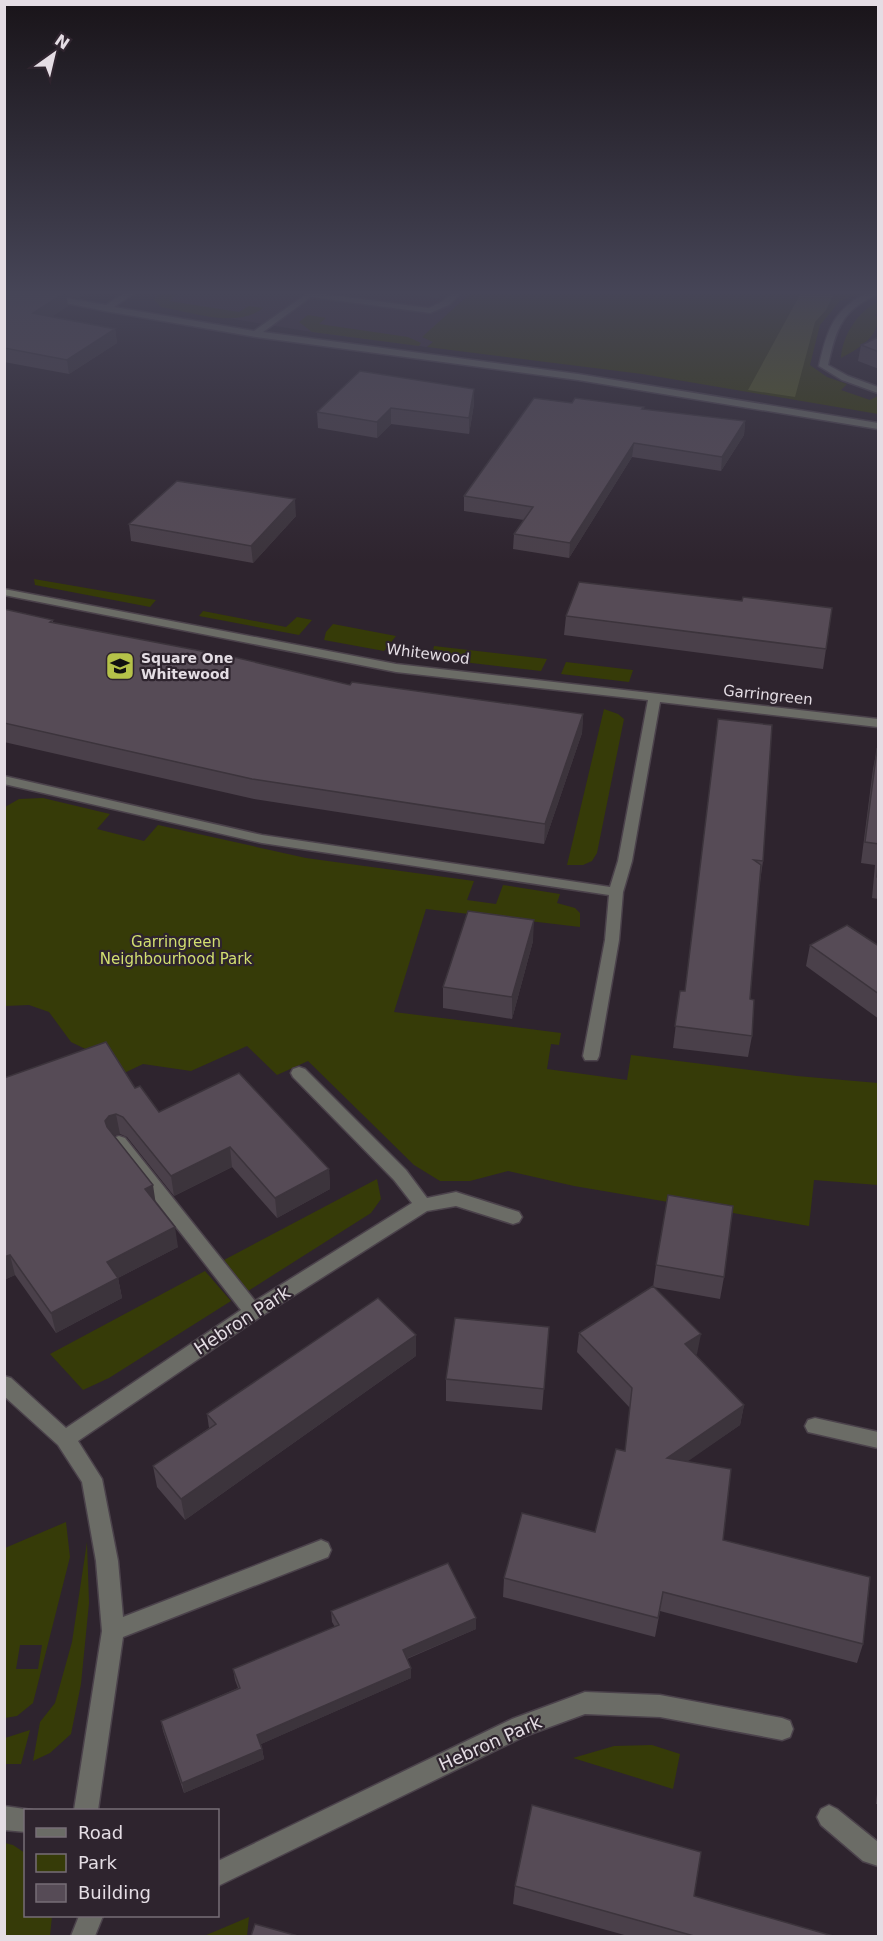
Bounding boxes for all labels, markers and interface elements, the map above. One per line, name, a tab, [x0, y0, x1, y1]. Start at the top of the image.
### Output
north arrow	[24, 24, 84, 84]
text: N	[51, 30, 73, 54]
street label: Whitewood	[385, 640, 471, 668]
school or university icon: Square One Whitewood	[104, 650, 136, 682]
place label: Square One Whitewood	[141, 650, 233, 682]
street label: Garringreen	[722, 681, 814, 709]
park label: Garringreen Neighbourhood Park	[100, 933, 252, 968]
street label: Hebron Park	[190, 1281, 294, 1359]
street label: Hebron Park	[435, 1711, 545, 1775]
legend	[24, 1809, 219, 1917]
text: Road	[78, 1822, 123, 1843]
text: Park	[78, 1852, 117, 1873]
text: Building	[78, 1882, 151, 1903]

